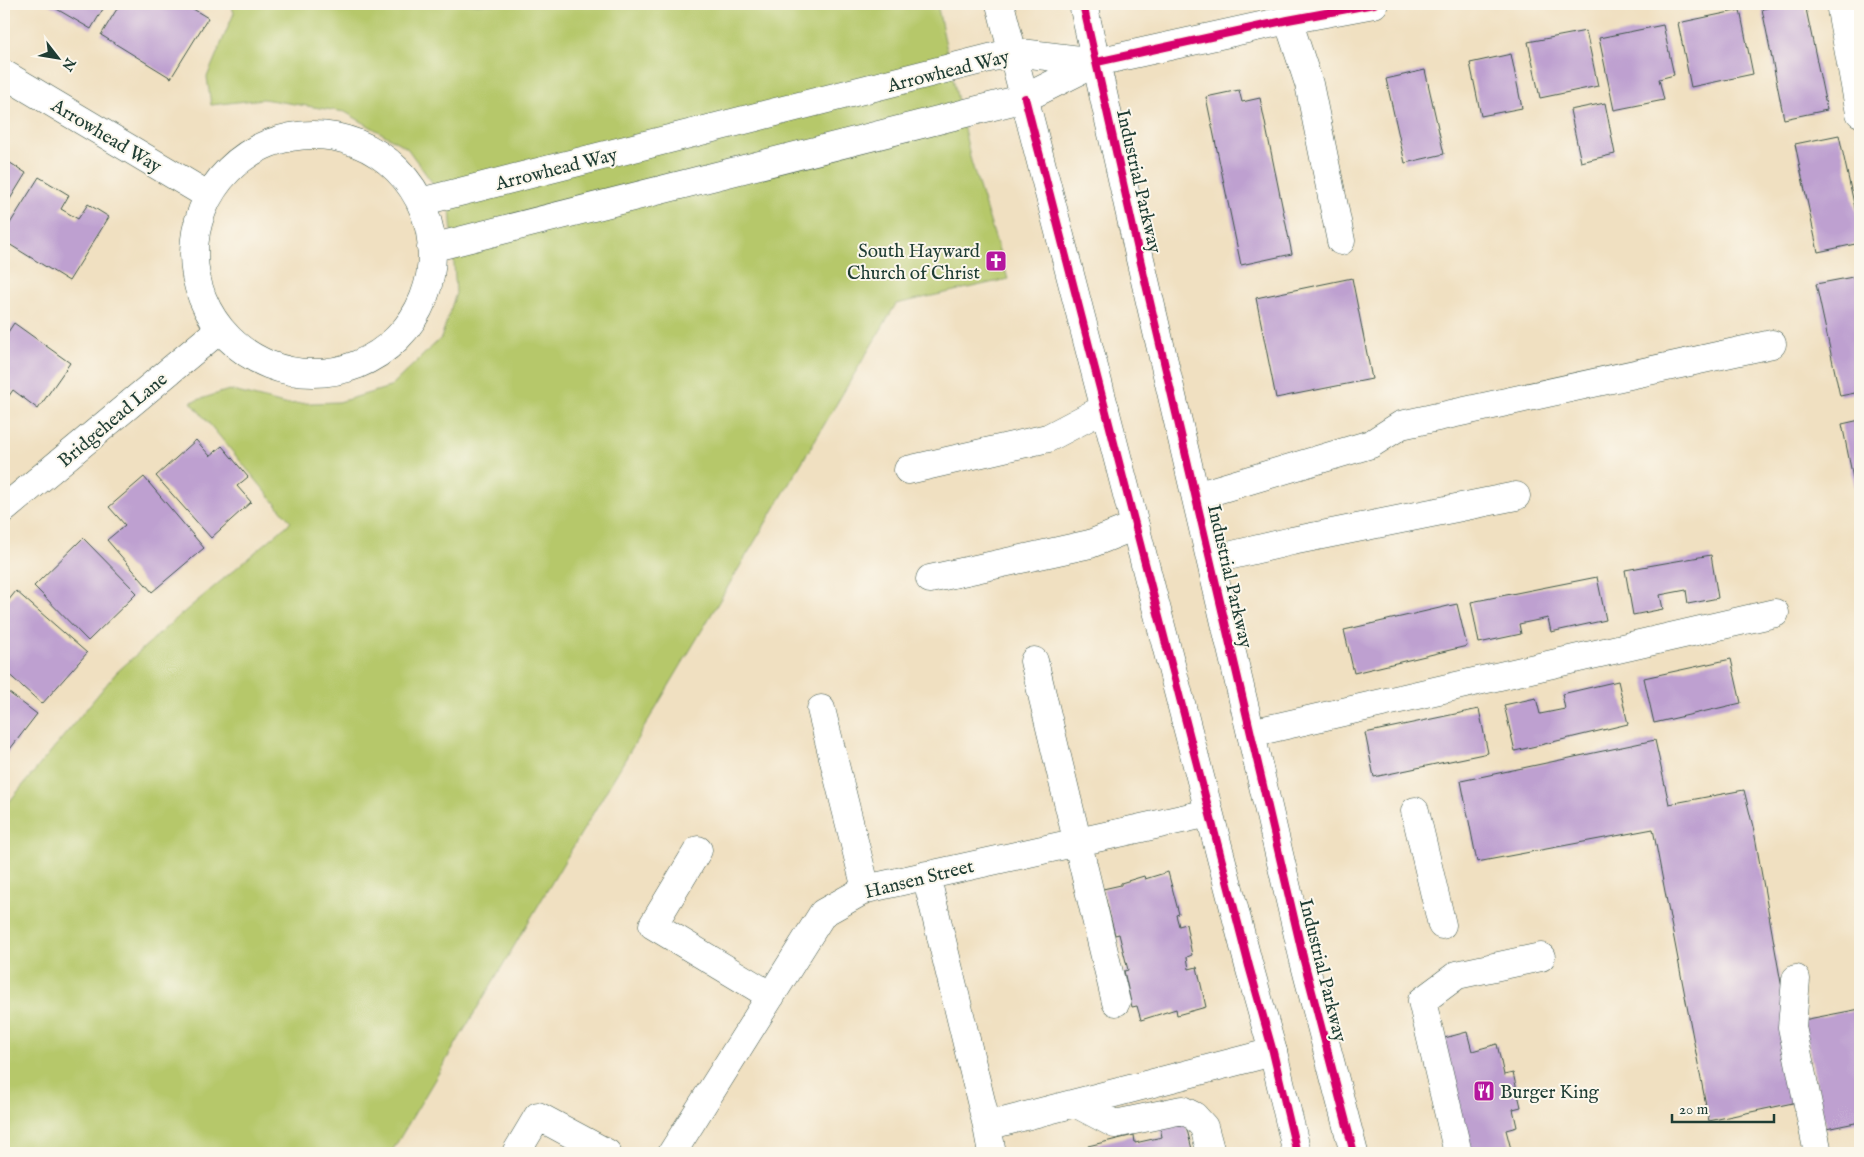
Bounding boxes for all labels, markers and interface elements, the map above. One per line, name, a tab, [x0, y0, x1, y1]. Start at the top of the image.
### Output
north arrow	[32, 32, 82, 82]
street label: Arrowhead Way	[884, 45, 1013, 99]
text: N	[57, 53, 80, 74]
street label: Arrowhead Way	[45, 94, 166, 179]
street label: Industrial Parkway	[1110, 107, 1166, 256]
street label: Arrowhead Way	[492, 143, 621, 197]
place label: South Hayward Church of Christ	[847, 240, 981, 286]
church icon: South Hayward Church of Christ	[984, 249, 1008, 273]
street label: Bridgehead Lane	[54, 368, 173, 473]
street label: Industrial Parkway	[1201, 502, 1257, 651]
street label: Hansen Street	[862, 855, 977, 905]
street label: Industrial Parkway	[1293, 896, 1352, 1045]
restaurant icon: Burger King	[1472, 1079, 1496, 1103]
place label: Burger King	[1500, 1081, 1599, 1105]
scale bar	[1672, 1092, 1774, 1124]
text: 20 m	[1679, 1100, 1709, 1119]

